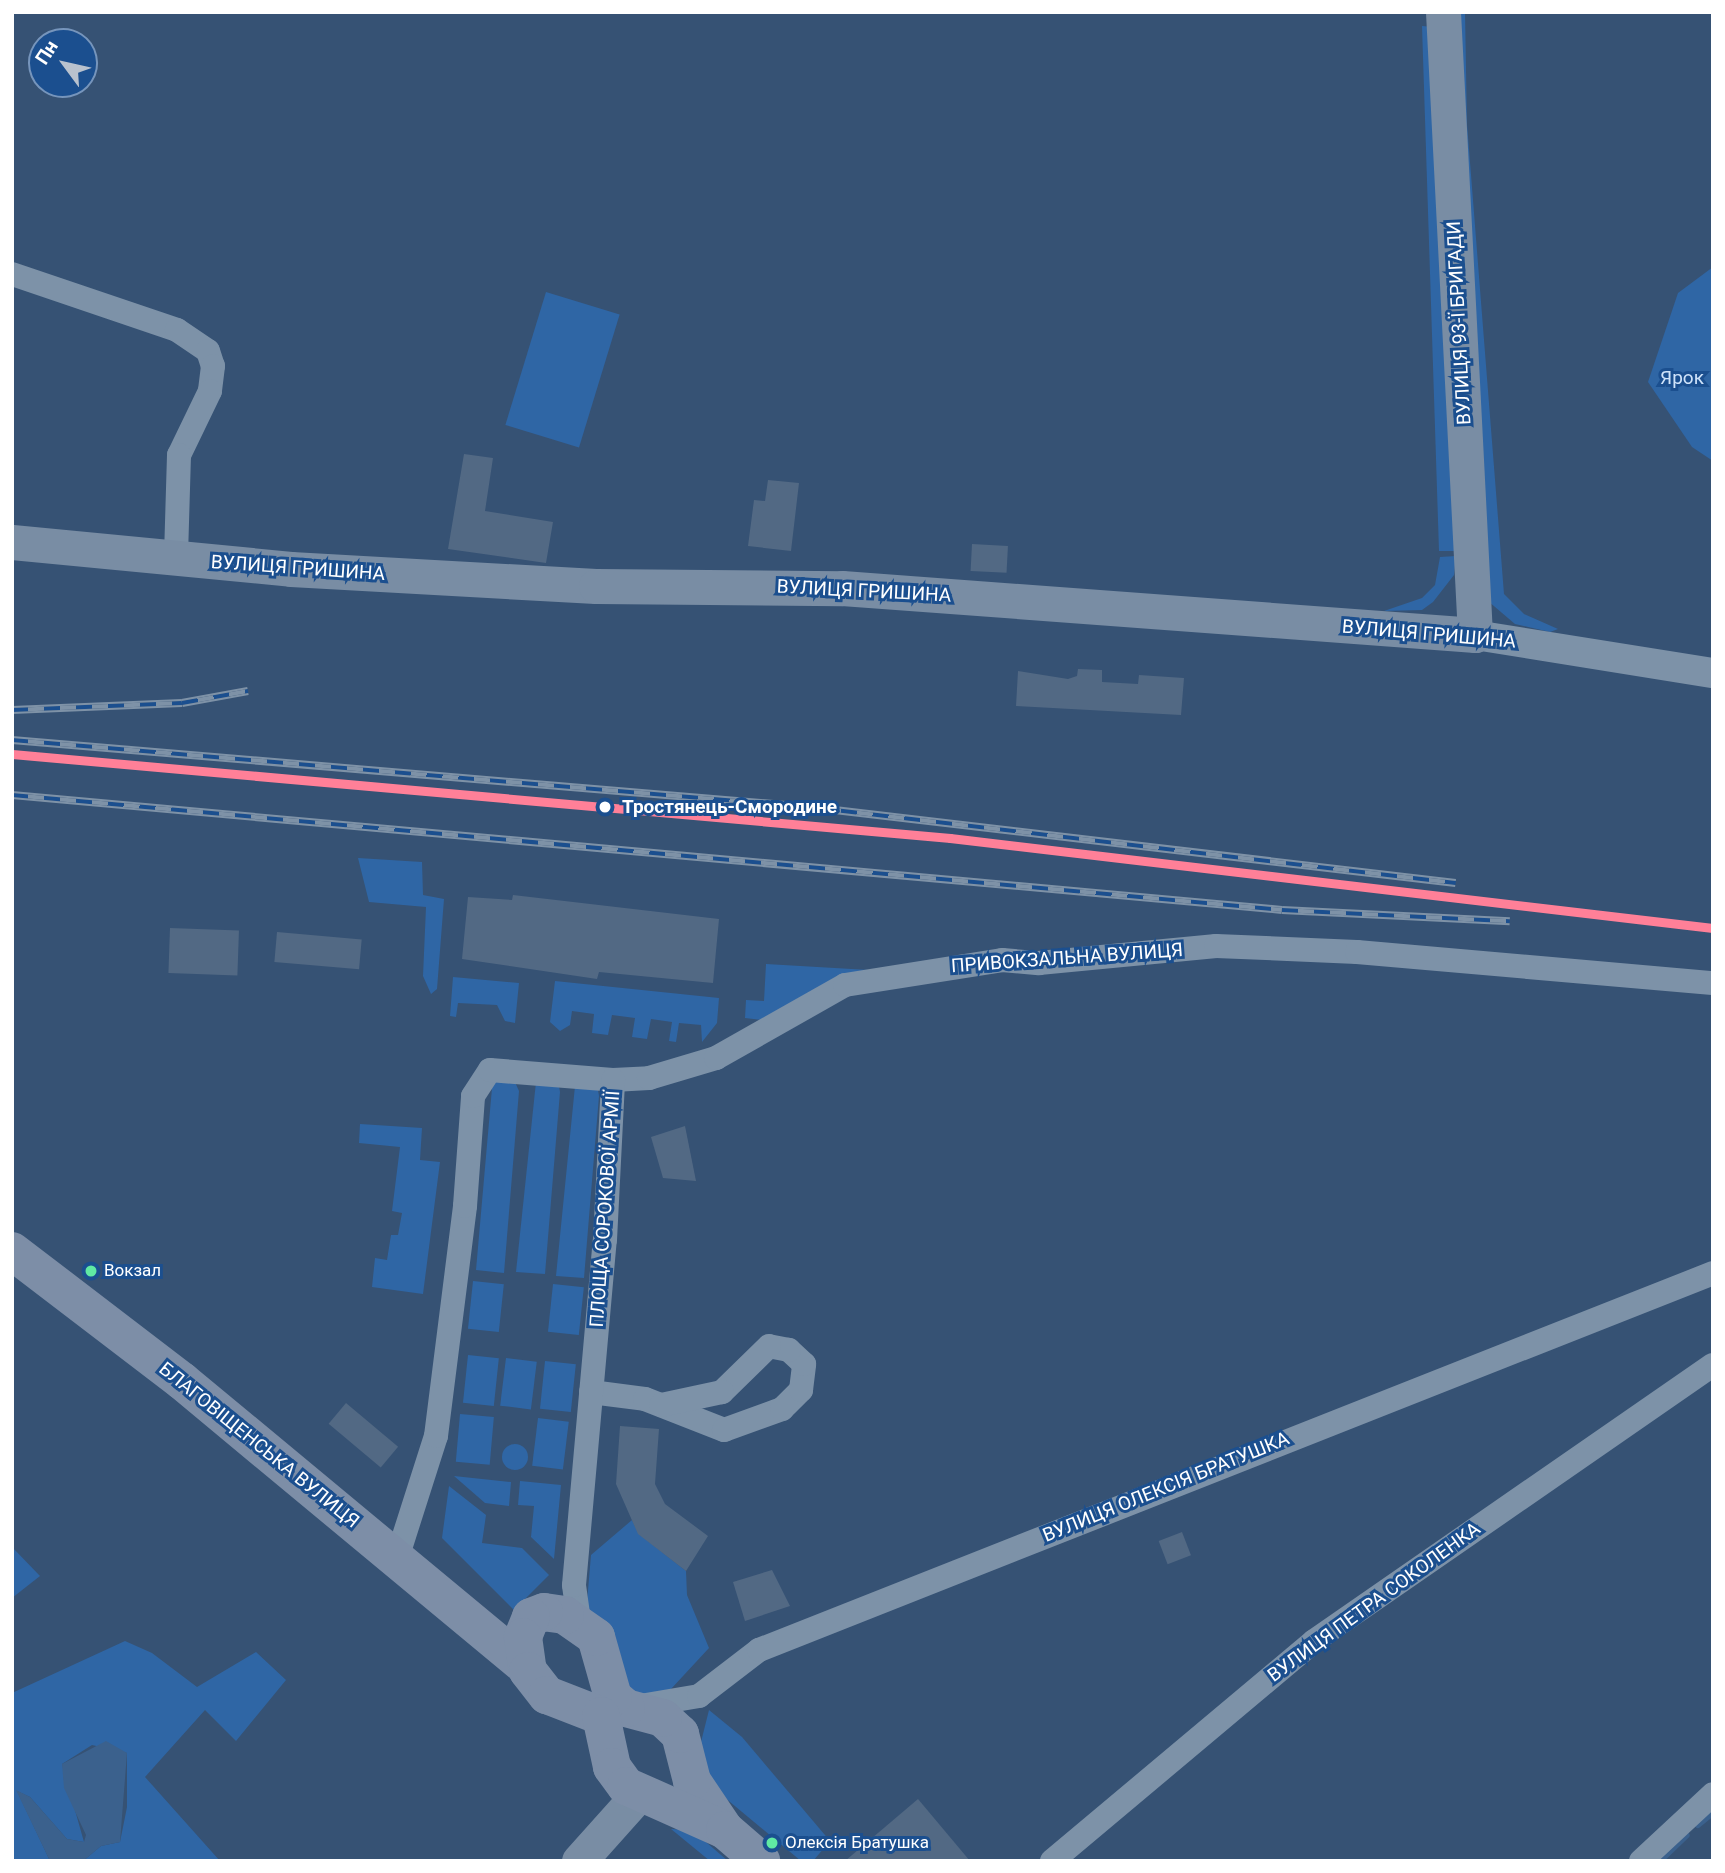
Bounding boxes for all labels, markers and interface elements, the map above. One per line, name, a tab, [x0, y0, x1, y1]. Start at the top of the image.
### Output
north arrow	[28, 28, 98, 98]
text: Пн	[30, 36, 63, 69]
street label: ВУЛИЦЯ 93-Ї БРИГАДИ	[1442, 221, 1476, 425]
park label: Ярок	[1660, 367, 1704, 389]
street label: ВУЛИЦЯ ГРИШИНА	[210, 551, 386, 585]
street label: ВУЛИЦЯ ГРИШИНА	[776, 575, 952, 607]
street label: ВУЛИЦЯ ГРИШИНА	[1341, 615, 1517, 653]
marker: Тростянець-Смородине	[594, 796, 616, 818]
place label: Тростянець-Смородине	[622, 796, 837, 818]
street label: ПРИВОКЗАЛЬНА ВУЛИЦЯ	[950, 939, 1184, 977]
street label: ПЛОЩА СОРОКОВОЇ АРМІЇ	[585, 1090, 625, 1328]
place label: Вокзал	[104, 1261, 161, 1281]
marker: Вокзал	[84, 1264, 98, 1278]
street label: БЛАГОВІЩЕНСЬКА ВУЛИЦЯ	[154, 1357, 364, 1533]
street label: ВУЛИЦЯ ОЛЕКСІЯ БРАТУШКА	[1039, 1427, 1293, 1547]
street label: ВУЛИЦЯ ПЕТРА СОКОЛЕНКА	[1263, 1517, 1485, 1687]
place label: Олексія Братушка	[785, 1833, 929, 1853]
marker: Олексія Братушка	[765, 1836, 779, 1850]

